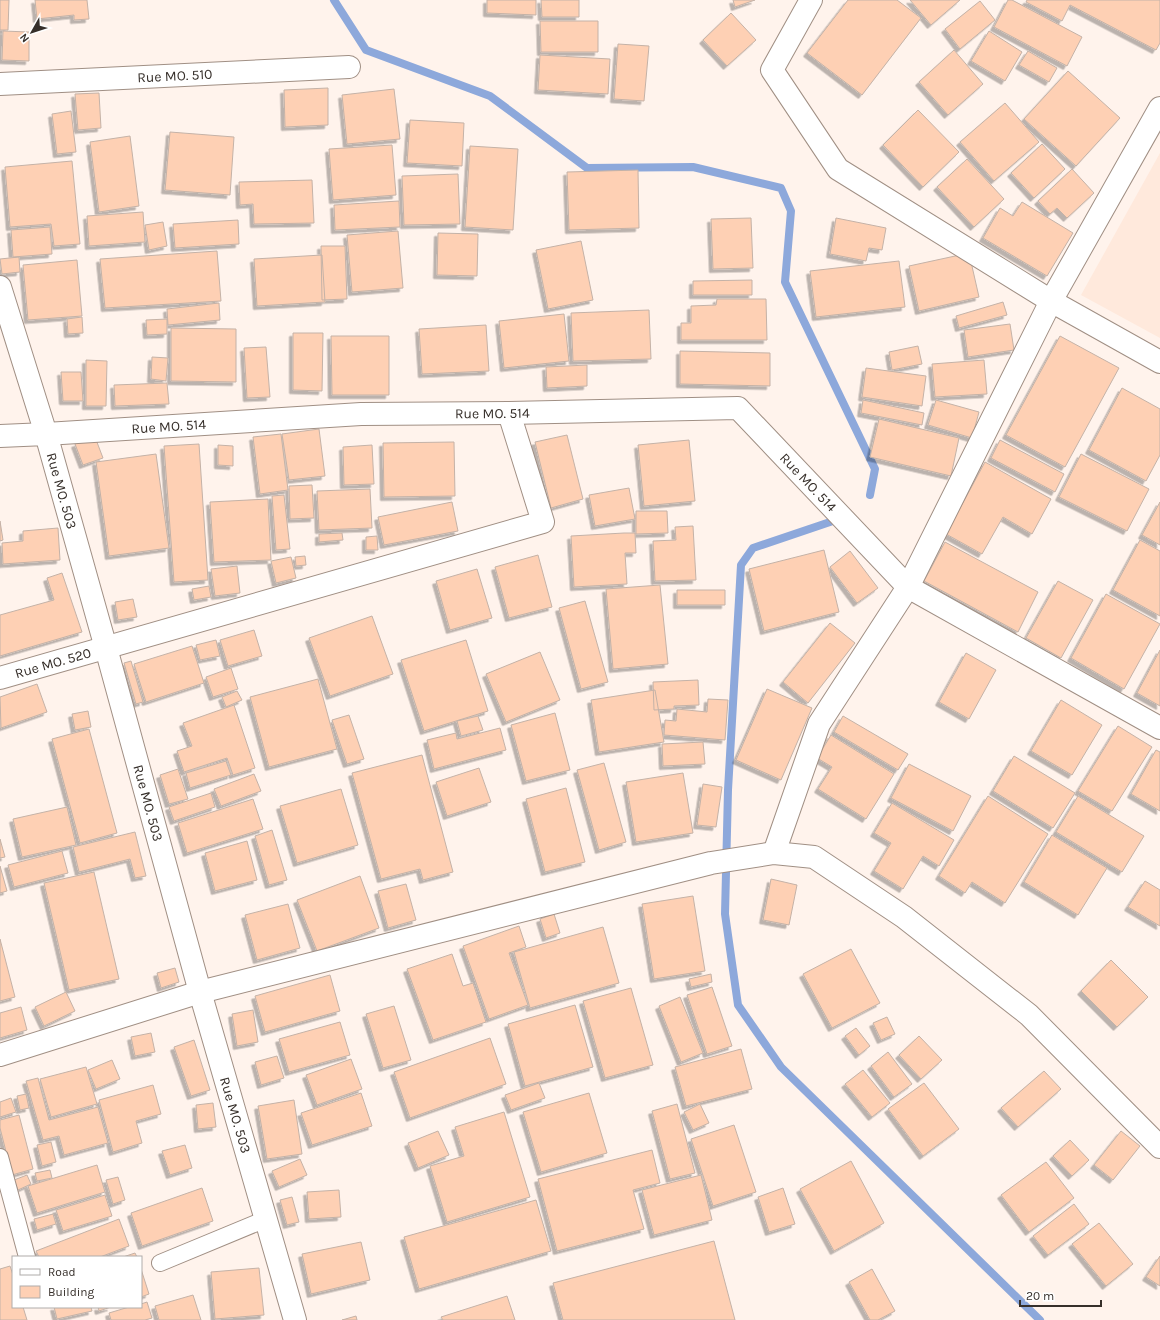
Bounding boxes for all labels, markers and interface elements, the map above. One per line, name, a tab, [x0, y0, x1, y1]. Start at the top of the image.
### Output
north arrow	[12, 12, 52, 52]
text: N	[17, 31, 32, 45]
street label: Rue MO. 510	[137, 66, 213, 86]
street label: Rue MO. 514	[455, 405, 530, 422]
street label: Rue MO. 514	[131, 416, 207, 438]
street label: Rue MO. 514	[776, 450, 840, 516]
street label: Rue MO. 503	[43, 451, 80, 531]
street label: Rue MO. 520	[13, 644, 93, 682]
street label: Rue MO. 503	[129, 763, 166, 843]
street label: Rue MO. 503	[216, 1075, 254, 1155]
legend	[12, 1256, 142, 1308]
text: Road	[48, 1265, 76, 1279]
scale bar	[1020, 1282, 1101, 1308]
text: Building	[48, 1285, 95, 1299]
text: 20 m	[1026, 1289, 1054, 1303]

